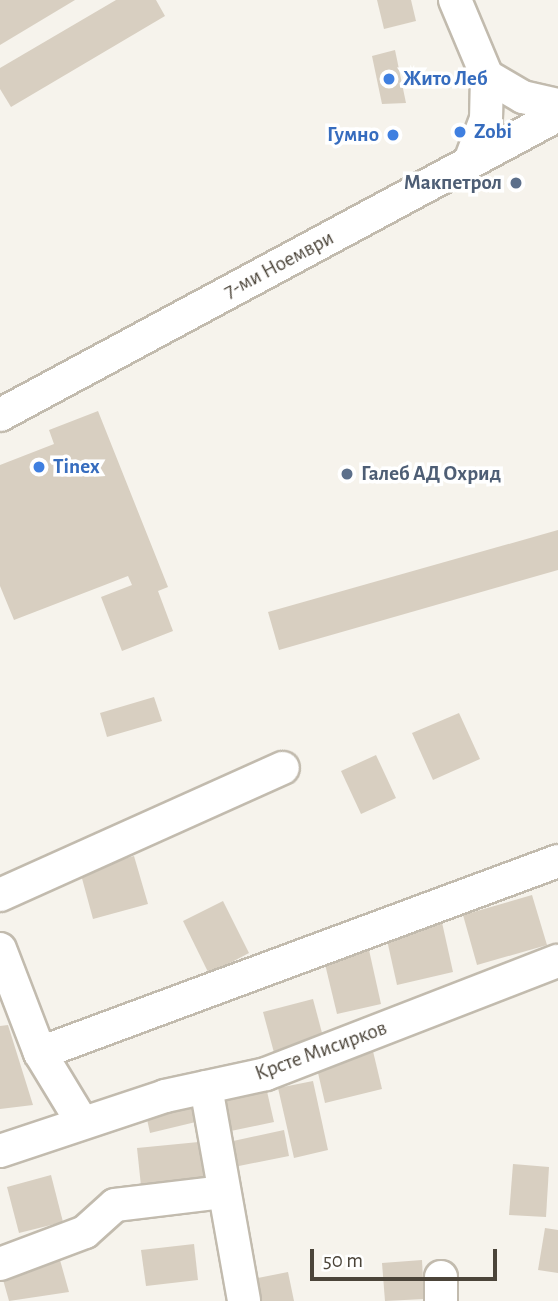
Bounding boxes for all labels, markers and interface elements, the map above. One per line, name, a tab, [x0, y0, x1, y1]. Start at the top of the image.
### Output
place label: Жито Леб	[403, 66, 488, 92]
marker: Жито Леб	[381, 71, 397, 87]
place label: Zobi	[474, 119, 512, 145]
place label: Гумно	[327, 122, 379, 148]
marker: Zobi	[452, 124, 468, 140]
marker: Гумно	[385, 127, 401, 143]
place label: Макпетрол	[404, 170, 502, 196]
marker: Макпетрол	[508, 175, 524, 191]
street label: 7-ми Ноември	[220, 226, 338, 304]
place label: Tinex	[53, 454, 100, 480]
marker: Tinex	[31, 459, 47, 475]
place label: Галеб АД Охрид	[361, 461, 501, 487]
marker: Галеб АД Охрид	[339, 466, 355, 482]
street label: Крсте Мисирков	[252, 1015, 390, 1087]
scale bar	[313, 1234, 500, 1278]
text: 50 m	[323, 1250, 363, 1271]

